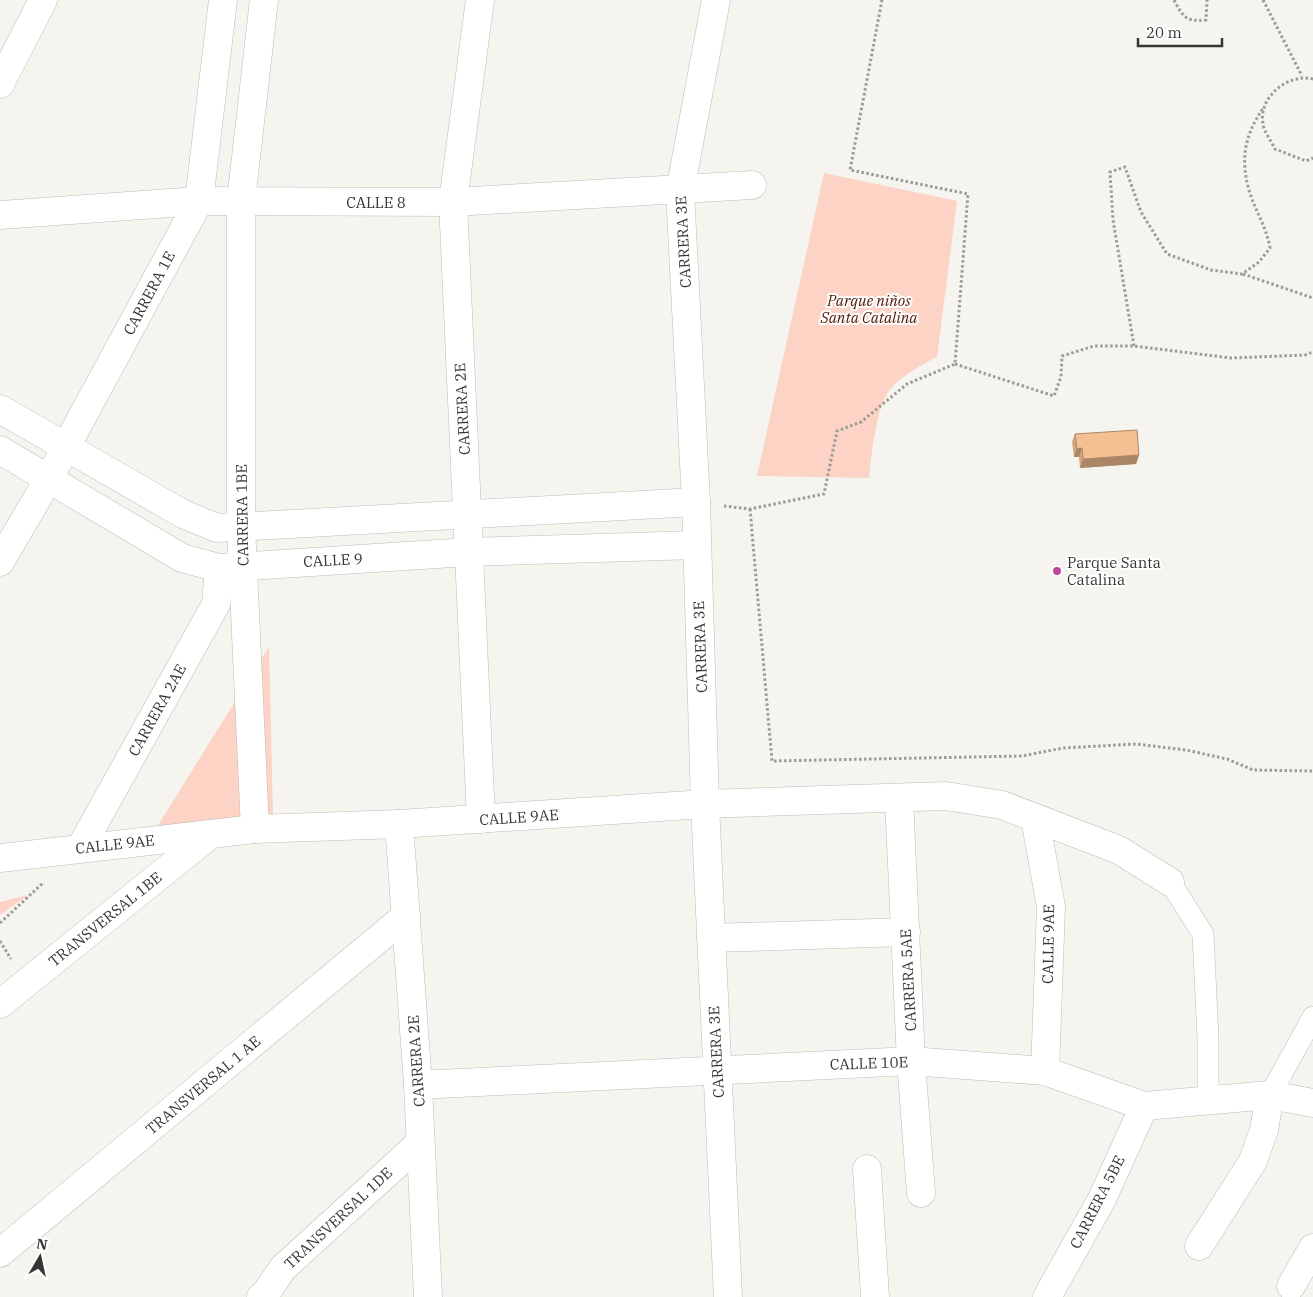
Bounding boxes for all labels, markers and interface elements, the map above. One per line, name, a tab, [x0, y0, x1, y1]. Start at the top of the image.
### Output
scale bar	[1138, 15, 1222, 47]
text: 20 m	[1146, 23, 1182, 42]
street label: CALLE 8	[346, 193, 406, 212]
street label: CARRERA 3E	[671, 195, 695, 289]
street label: CARRERA 1E	[119, 248, 179, 338]
park label: Parque niños Santa Catalina	[819, 291, 918, 327]
street label: CARRERA 2E	[450, 362, 474, 456]
street label: CARRERA 1BE	[232, 464, 252, 566]
street label: CALLE 9	[303, 549, 363, 571]
place label: Parque Santa Catalina	[1067, 553, 1161, 589]
marker: Parque Santa Catalina	[1051, 565, 1063, 577]
street label: CARRERA 3E	[689, 601, 711, 693]
street label: CARRERA 2AE	[124, 661, 190, 759]
street label: CALLE 9AE	[479, 805, 559, 829]
street label: CALLE 9AE	[74, 830, 156, 858]
street label: TRANSVERSAL 1BE	[44, 867, 166, 971]
street label: CALLE 9AE	[1038, 904, 1058, 984]
street label: CARRERA 5AE	[896, 928, 920, 1032]
street label: CARRERA 3E	[704, 1005, 728, 1099]
street label: CARRERA 2E	[403, 1014, 429, 1108]
street label: TRANSVERSAL 1 AE	[142, 1031, 264, 1139]
street label: CALLE 10E	[830, 1052, 908, 1074]
street label: CARRERA 5BE	[1065, 1152, 1129, 1252]
street label: TRANSVERSAL 1DE	[280, 1163, 396, 1273]
north arrow	[15, 1232, 65, 1282]
text: N	[35, 1234, 49, 1254]

